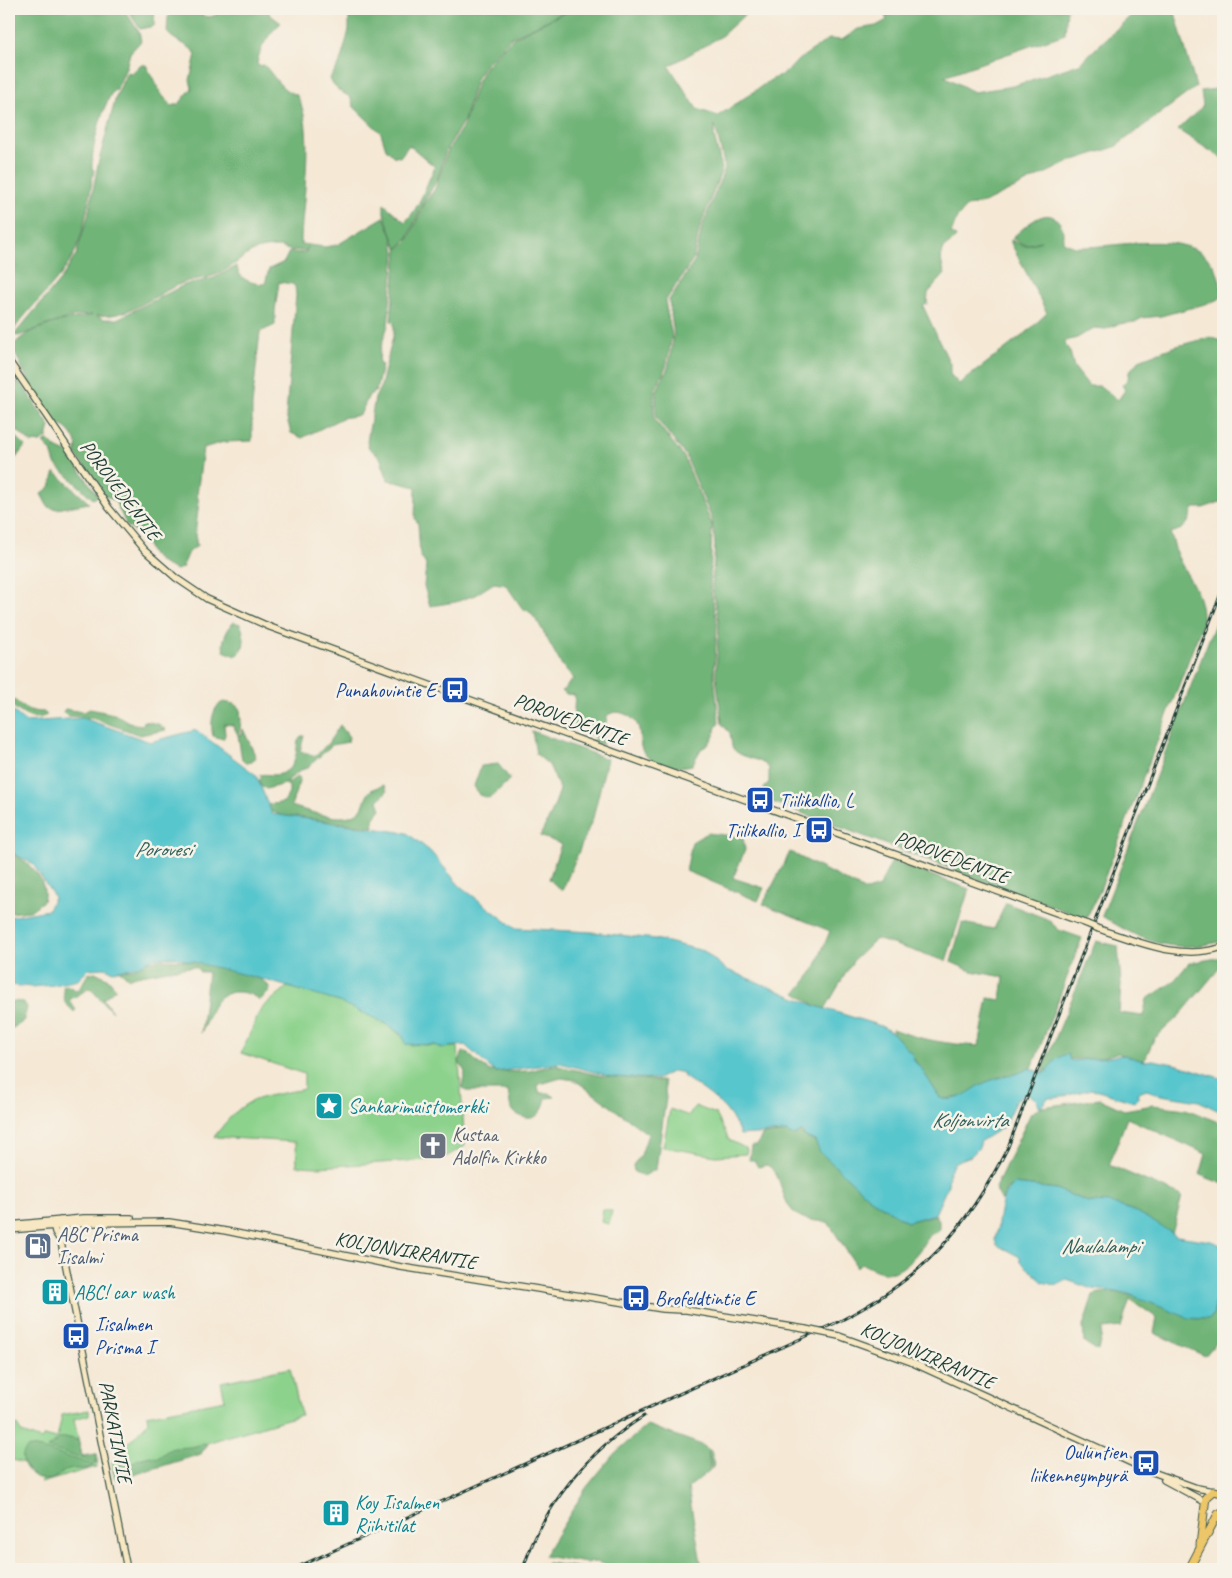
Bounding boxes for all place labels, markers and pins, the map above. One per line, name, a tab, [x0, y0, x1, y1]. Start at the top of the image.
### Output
bus stop icon: Punahovintie E	[440, 675, 470, 705]
place label: Punahovintie E	[335, 678, 438, 703]
bus stop icon: Tiilikallio, L	[745, 785, 775, 815]
place label: Tiilikallio, L	[779, 788, 854, 813]
bus stop icon: Tiilikallio, I	[804, 815, 834, 845]
place label: Tiilikallio, I	[726, 818, 805, 843]
place icon: Sankarimuistomerkki	[314, 1091, 344, 1121]
place label: Sankarimuistomerkki	[348, 1094, 490, 1119]
place label: Kustaa Adolfin Kirkko	[452, 1122, 547, 1170]
church icon: Kustaa Adolfin Kirkko	[418, 1131, 448, 1161]
place label: ABC Prisma Iisalmi	[57, 1222, 140, 1270]
fuel station icon: ABC Prisma Iisalmi	[23, 1231, 53, 1261]
building icon: ABC! car wash	[40, 1277, 70, 1307]
place label: ABC! car wash	[74, 1280, 176, 1305]
bus stop icon: Brofeldtintie E	[621, 1283, 651, 1313]
place label: Brofeldtintie E	[655, 1286, 757, 1311]
place label: Iisalmen Prisma I	[95, 1312, 159, 1360]
bus stop icon: Iisalmen Prisma I	[61, 1321, 91, 1351]
place label: Ouluntien liikenneympyrä	[1030, 1440, 1128, 1488]
bus stop icon: Ouluntien liikenneympyrä	[1131, 1448, 1161, 1478]
place label: Koy Iisalmen Riihitilat	[355, 1490, 440, 1538]
building icon: Koy Iisalmen Riihitilat	[321, 1498, 351, 1528]

